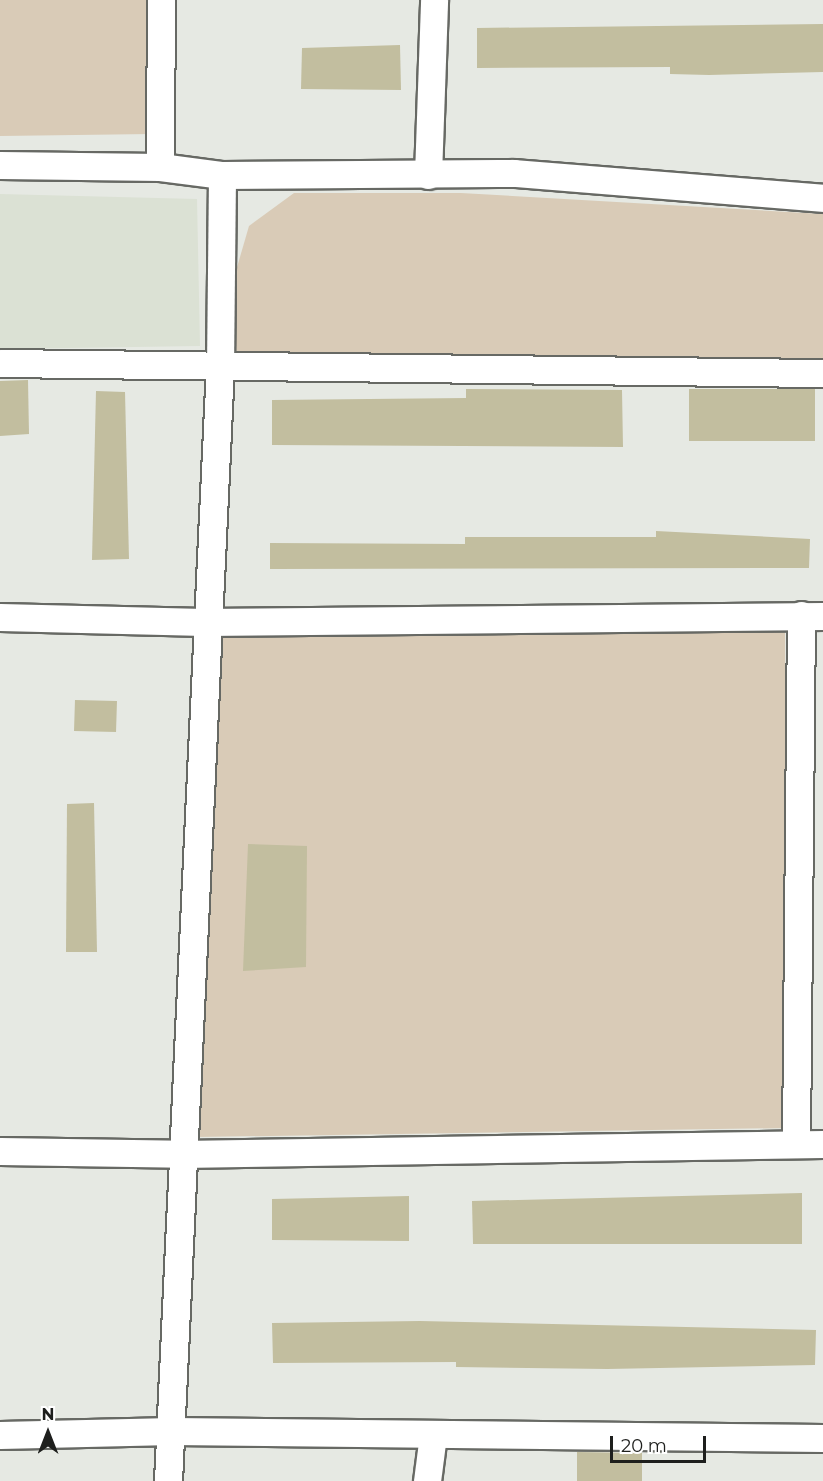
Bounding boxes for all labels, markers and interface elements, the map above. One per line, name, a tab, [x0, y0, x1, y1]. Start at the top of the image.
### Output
north arrow	[18, 1403, 78, 1463]
text: N	[42, 1405, 54, 1424]
scale bar	[613, 1424, 709, 1462]
text: 20 m	[621, 1435, 667, 1457]

